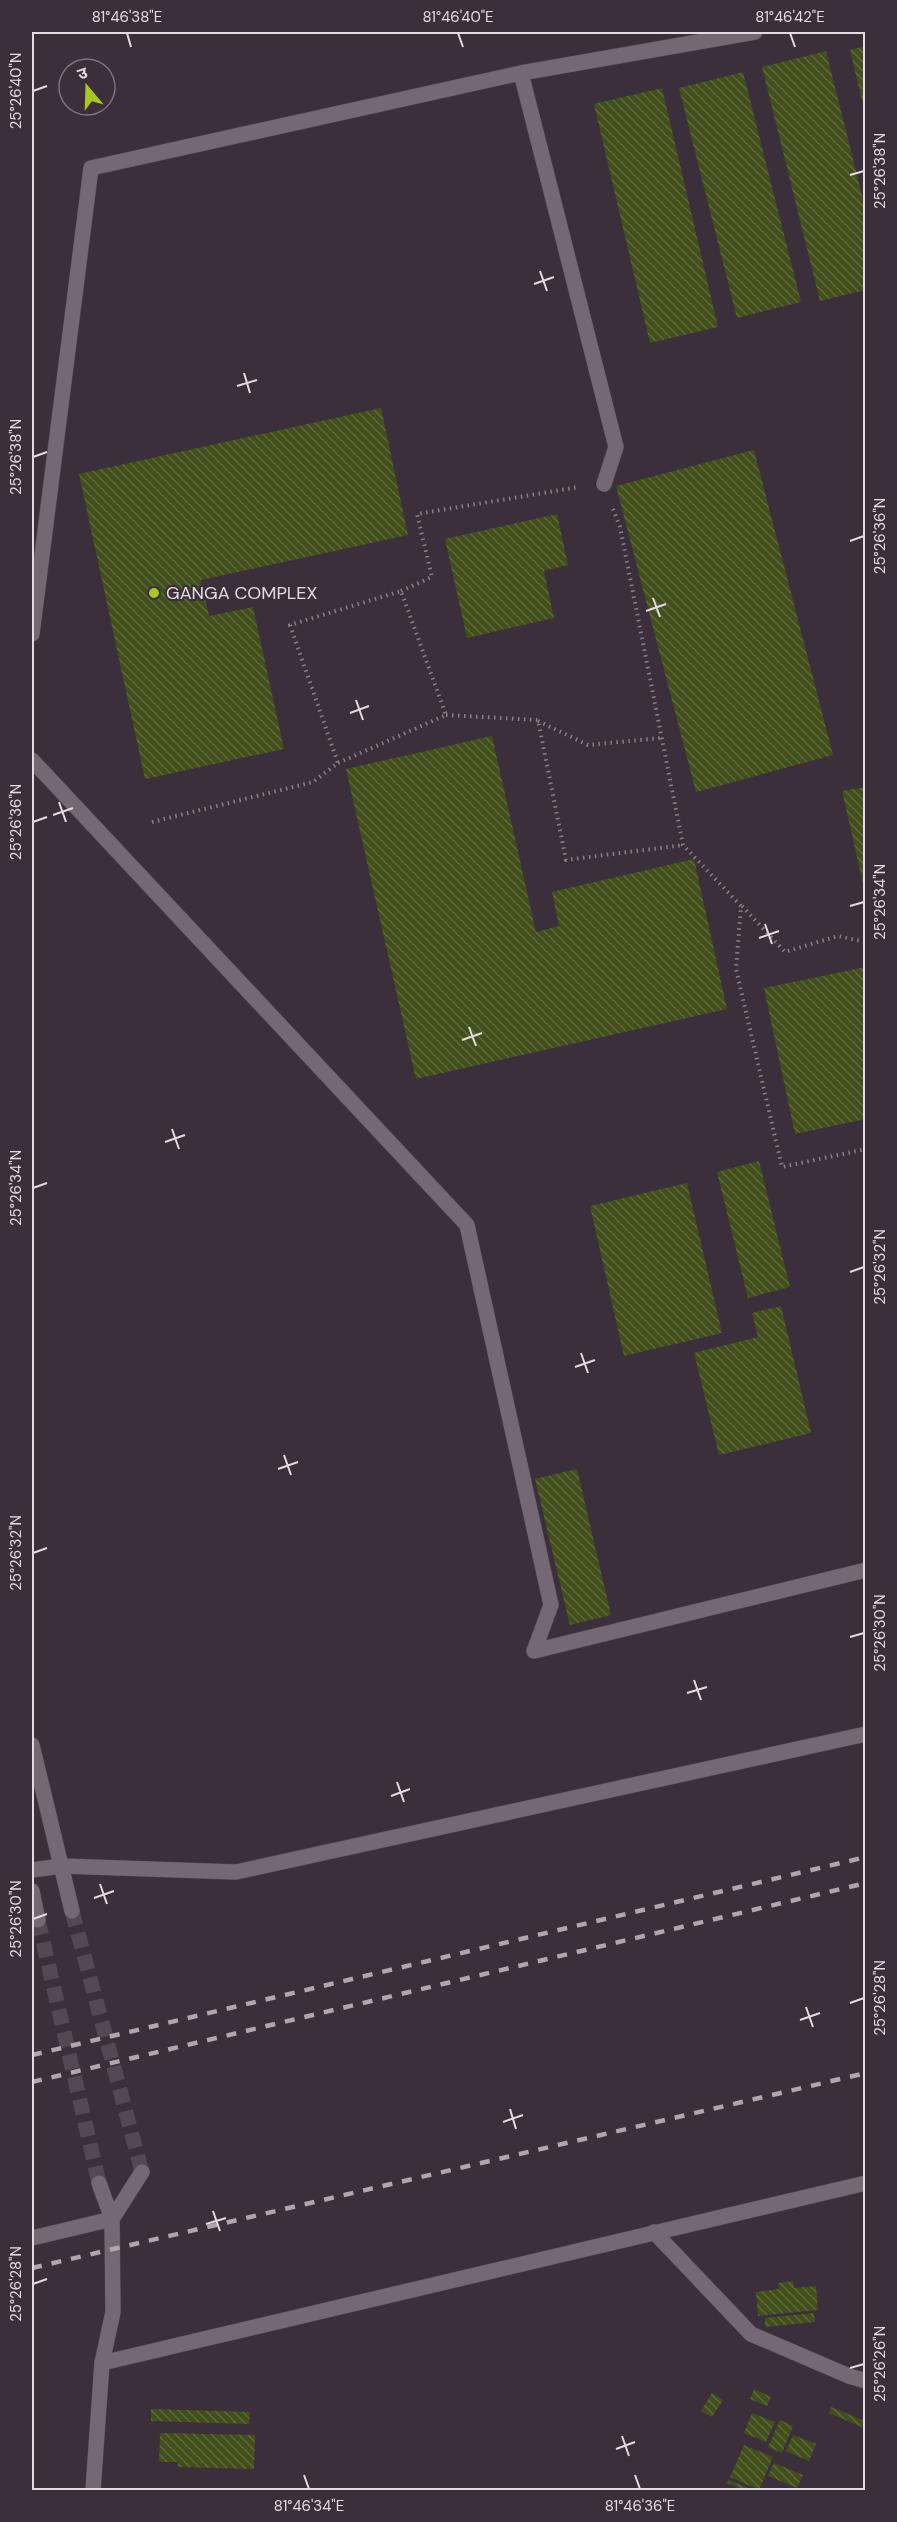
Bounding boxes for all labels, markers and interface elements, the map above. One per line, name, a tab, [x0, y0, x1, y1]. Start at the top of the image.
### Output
text: 81°46'38"E	[92, 7, 162, 27]
text: 81°46'40"E	[423, 7, 493, 27]
text: 81°46'42"E	[755, 7, 825, 27]
text: 25°26'40"N	[6, 53, 26, 129]
north arrow	[57, 57, 117, 117]
text: उ	[74, 62, 91, 85]
text: 25°26'38"N	[870, 133, 890, 209]
text: 25°26'38"N	[6, 419, 26, 495]
text: 25°26'36"N	[870, 498, 890, 574]
place label: GANGA COMPLEX	[166, 581, 317, 605]
marker: GANGA COMPLEX	[147, 586, 161, 600]
text: 25°26'36"N	[6, 784, 26, 860]
text: 25°26'34"N	[870, 864, 890, 940]
text: 25°26'34"N	[6, 1150, 26, 1226]
text: 25°26'32"N	[870, 1229, 890, 1305]
text: 25°26'32"N	[6, 1515, 26, 1591]
text: 25°26'30"N	[870, 1594, 890, 1672]
text: 25°26'30"N	[6, 1880, 26, 1958]
text: 25°26'28"N	[870, 1960, 890, 2036]
text: 25°26'28"N	[6, 2246, 26, 2322]
text: 25°26'26"N	[870, 2326, 890, 2402]
text: 81°46'34"E	[274, 2496, 344, 2516]
text: 81°46'36"E	[605, 2496, 675, 2516]

